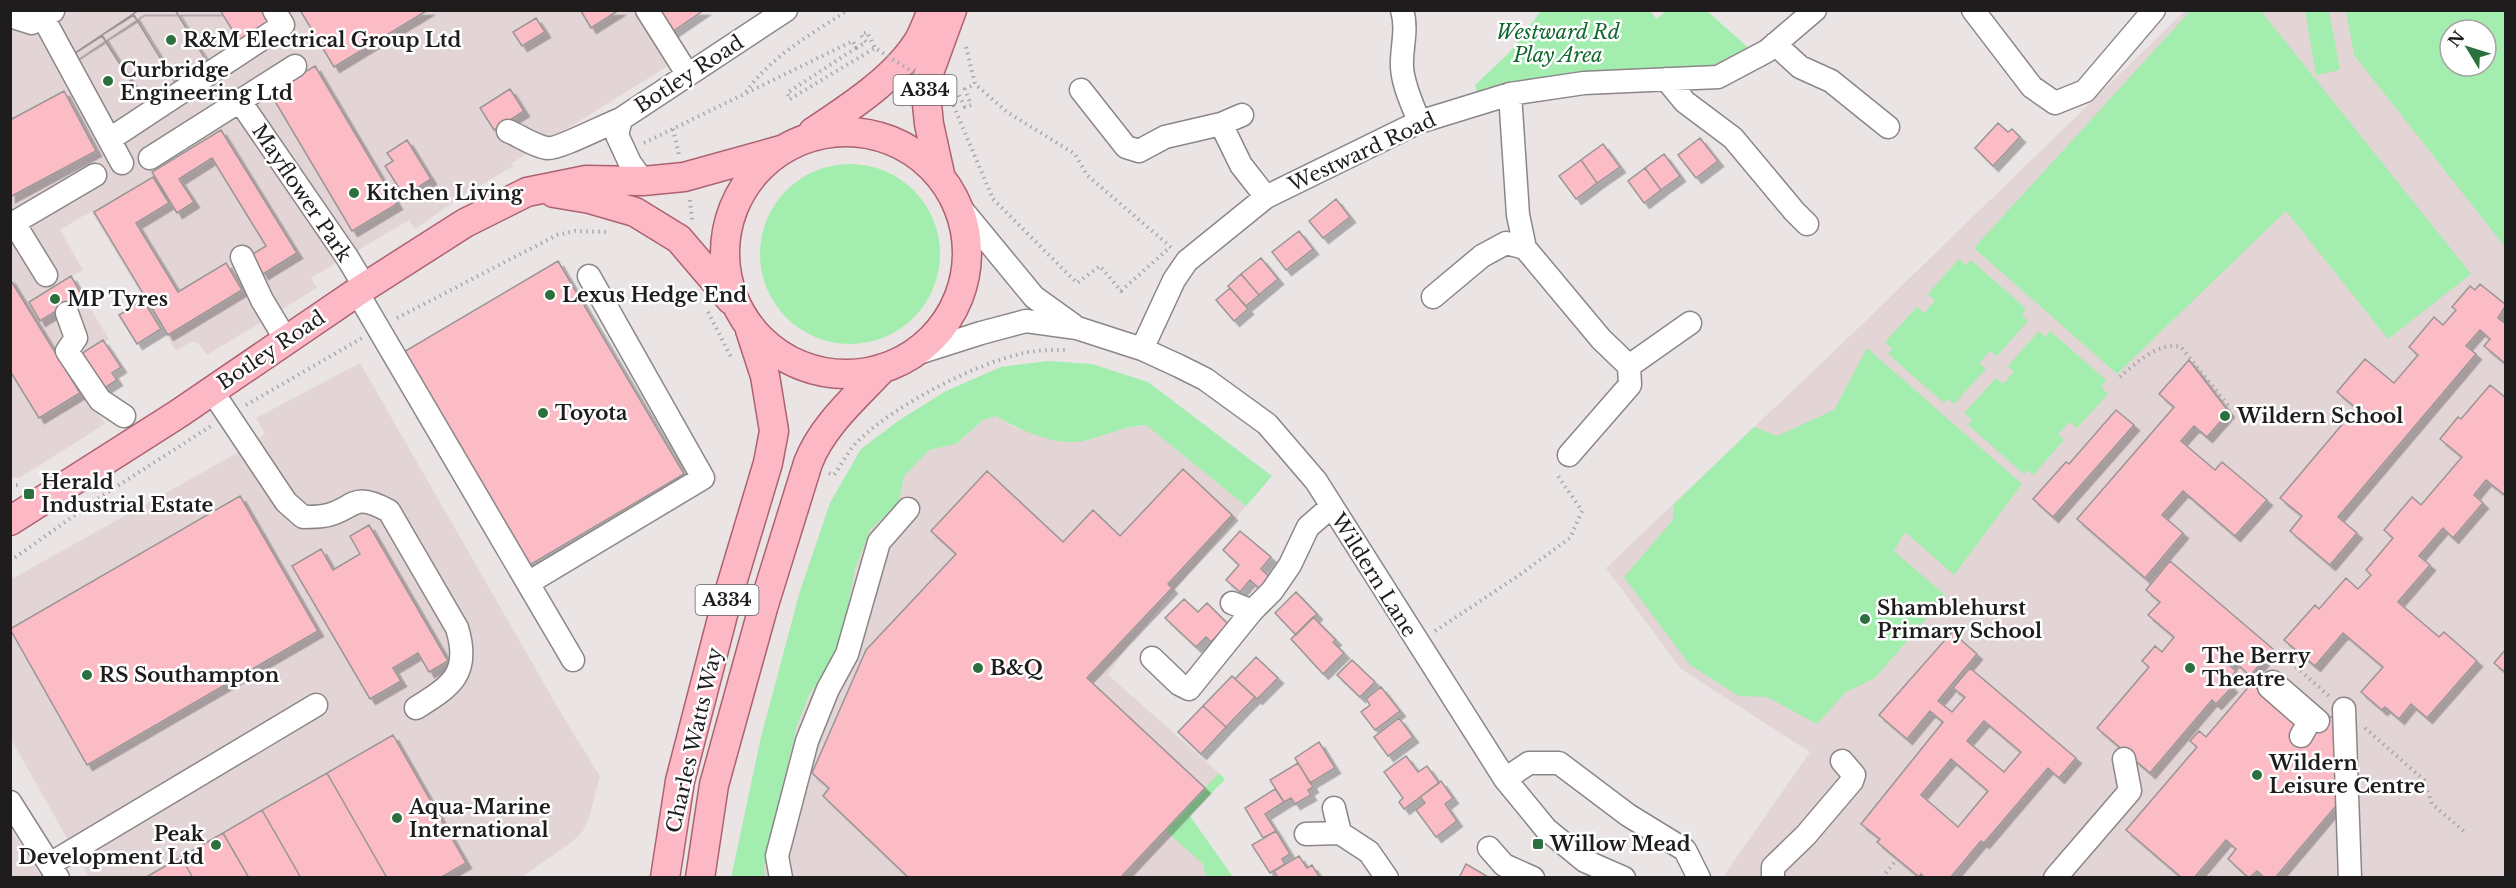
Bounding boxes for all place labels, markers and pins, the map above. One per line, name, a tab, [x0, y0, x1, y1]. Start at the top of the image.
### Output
place label: R&M Electrical Group Ltd	[183, 28, 461, 52]
marker: R&M Electrical Group Ltd	[164, 33, 178, 47]
place label: Curbridge Engineering Ltd	[120, 58, 293, 105]
marker: Curbridge Engineering Ltd	[101, 74, 115, 88]
place label: Kitchen Living	[366, 181, 524, 205]
marker: Kitchen Living	[347, 186, 361, 200]
place label: Lexus Hedge End	[562, 283, 747, 307]
place label: MP Tyres	[67, 287, 168, 311]
marker: Lexus Hedge End	[543, 288, 557, 302]
marker: MP Tyres	[48, 292, 62, 306]
place label: Toyota	[555, 401, 628, 425]
place label: Wildern School	[2236, 404, 2403, 428]
marker: Toyota	[536, 406, 550, 420]
marker: Wildern School	[2218, 409, 2232, 423]
place label: Herald Industrial Estate	[41, 470, 213, 517]
marker: Herald Industrial Estate	[22, 487, 36, 501]
place label: Shamblehurst Primary School	[1877, 596, 2042, 643]
marker: Shamblehurst Primary School	[1858, 612, 1872, 626]
place label: The Berry Theatre	[2202, 644, 2311, 691]
place label: B&Q	[990, 656, 1043, 680]
marker: B&Q	[971, 661, 985, 675]
marker: The Berry Theatre	[2183, 661, 2197, 675]
place label: RS Southampton	[99, 663, 280, 687]
marker: RS Southampton	[80, 668, 94, 682]
place label: Wildern Leisure Centre	[2268, 751, 2425, 798]
marker: Wildern Leisure Centre	[2250, 768, 2264, 782]
place label: Aqua-Marine International	[408, 795, 551, 842]
marker: Aqua-Marine International	[390, 811, 404, 825]
place label: Peak Development Ltd	[18, 822, 205, 869]
place label: Willow Mead	[1549, 832, 1691, 856]
marker: Willow Mead	[1531, 837, 1545, 851]
marker: Peak Development Ltd	[209, 838, 223, 852]

